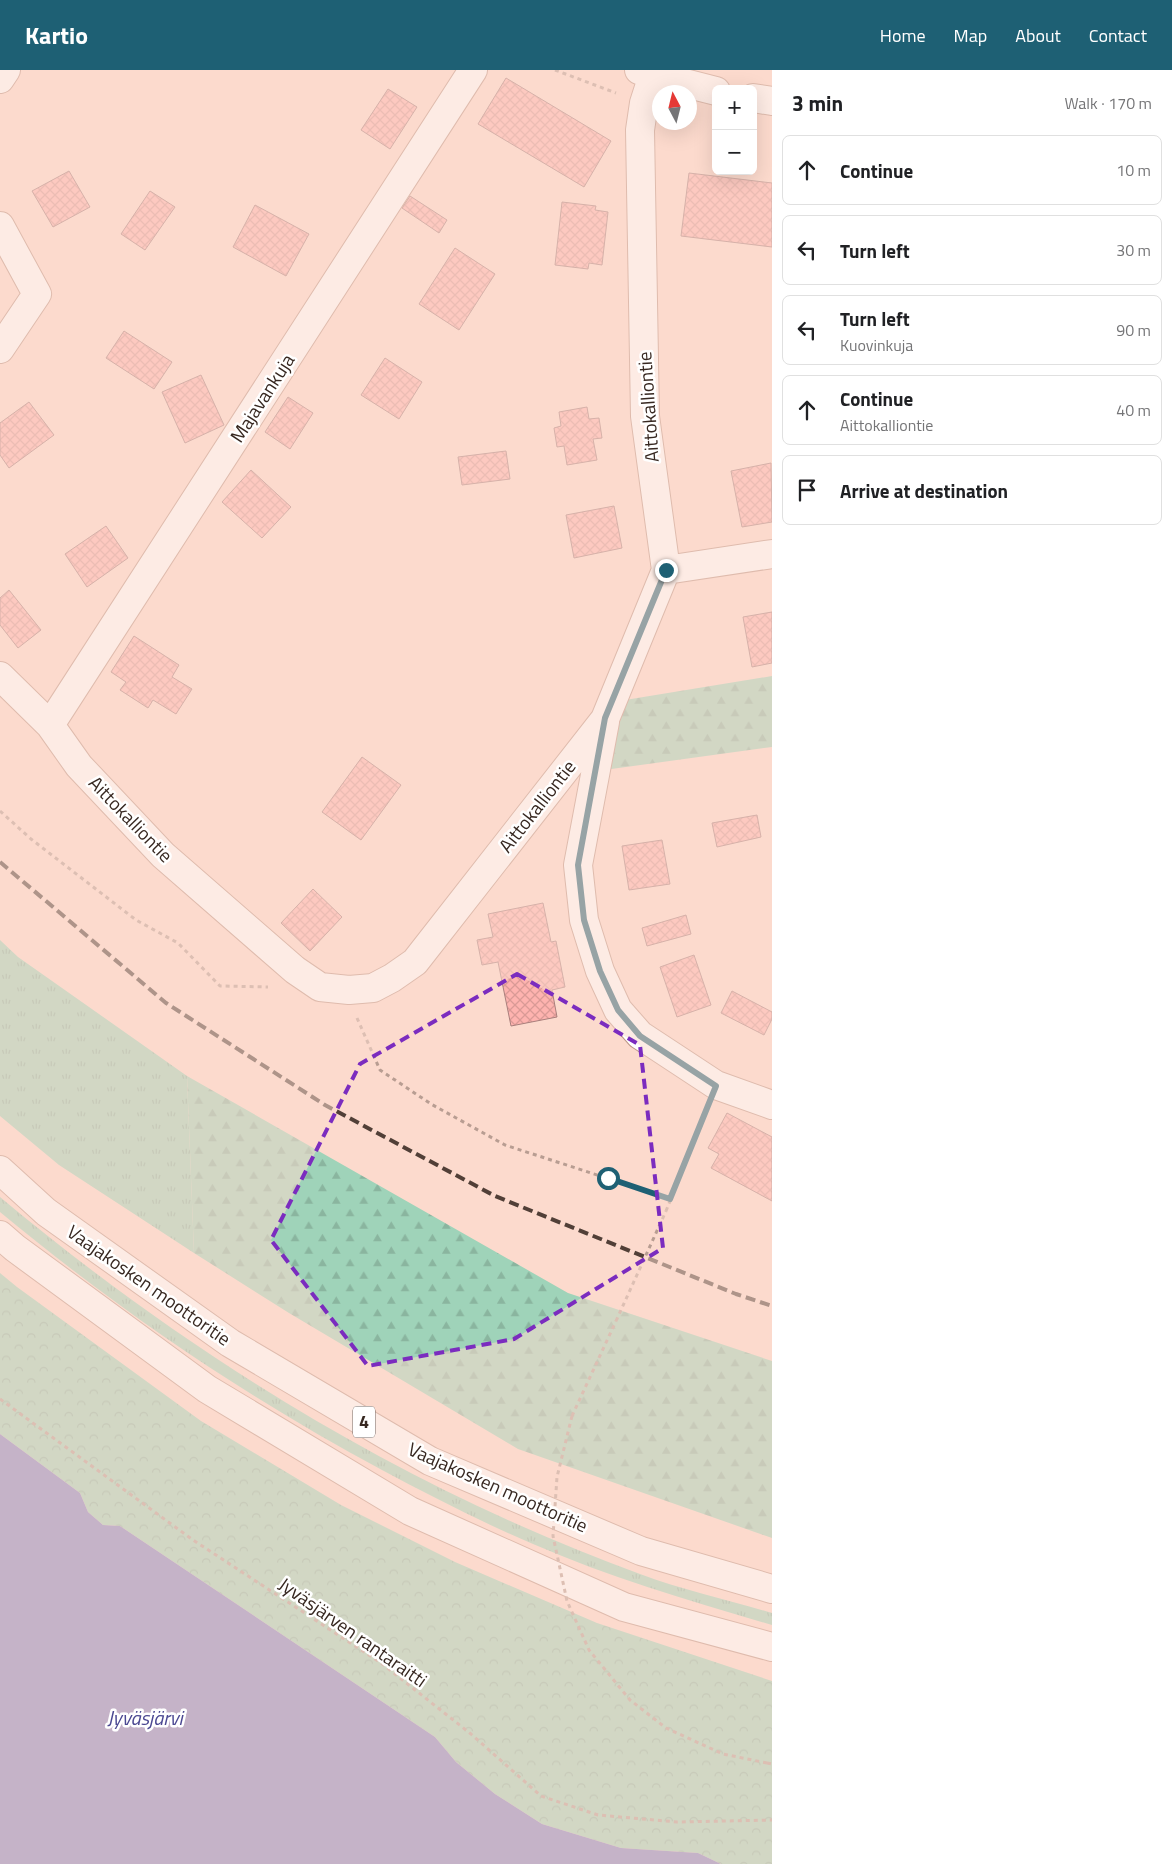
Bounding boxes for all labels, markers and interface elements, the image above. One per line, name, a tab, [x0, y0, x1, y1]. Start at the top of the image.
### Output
text: Kartio	[25, 17, 88, 53]
text: Home	[880, 22, 926, 49]
text: Map	[954, 22, 987, 49]
text: About	[1015, 22, 1061, 49]
text: Contact	[1089, 22, 1147, 49]
north arrow	[652, 85, 697, 130]
map controls	[712, 85, 757, 175]
button: +	[712, 85, 757, 130]
text: 3 min	[792, 87, 843, 119]
text: Walk · 170 m	[1064, 91, 1152, 115]
button: −	[712, 130, 757, 175]
icon: ahead	[793, 156, 821, 184]
text: Continue	[840, 156, 913, 185]
text: 10 m	[1116, 158, 1151, 182]
icon: left	[793, 236, 821, 264]
text: Turn left	[840, 236, 910, 265]
text: 30 m	[1116, 238, 1151, 262]
text: Turn left	[840, 304, 910, 333]
icon: left	[793, 316, 821, 344]
text: 90 m	[1116, 318, 1151, 342]
text: Kuovinkuja	[840, 333, 913, 357]
street label: Majavankuja	[222, 347, 301, 448]
street label: Aittokalliontie	[629, 351, 666, 463]
text: Continue	[840, 384, 913, 413]
icon: ahead	[793, 396, 821, 424]
text: 40 m	[1116, 398, 1151, 422]
text: Aittokalliontie	[840, 413, 933, 437]
icon: arrive	[793, 476, 821, 504]
text: Arrive at destination	[840, 476, 1008, 505]
route end	[655, 559, 678, 582]
street label: Aittokalliontie	[491, 753, 582, 858]
street label: Aittokalliontie	[82, 769, 180, 869]
route start	[597, 1167, 620, 1190]
street label: Vaajakosken moottoritie	[61, 1217, 237, 1352]
road number: 4	[353, 1406, 375, 1438]
street label: Vaajakosken moottoritie	[404, 1434, 593, 1539]
street label: Jyväsjärven rantaraitti	[273, 1569, 433, 1694]
water label: Jyväsjärvi	[107, 1702, 186, 1733]

